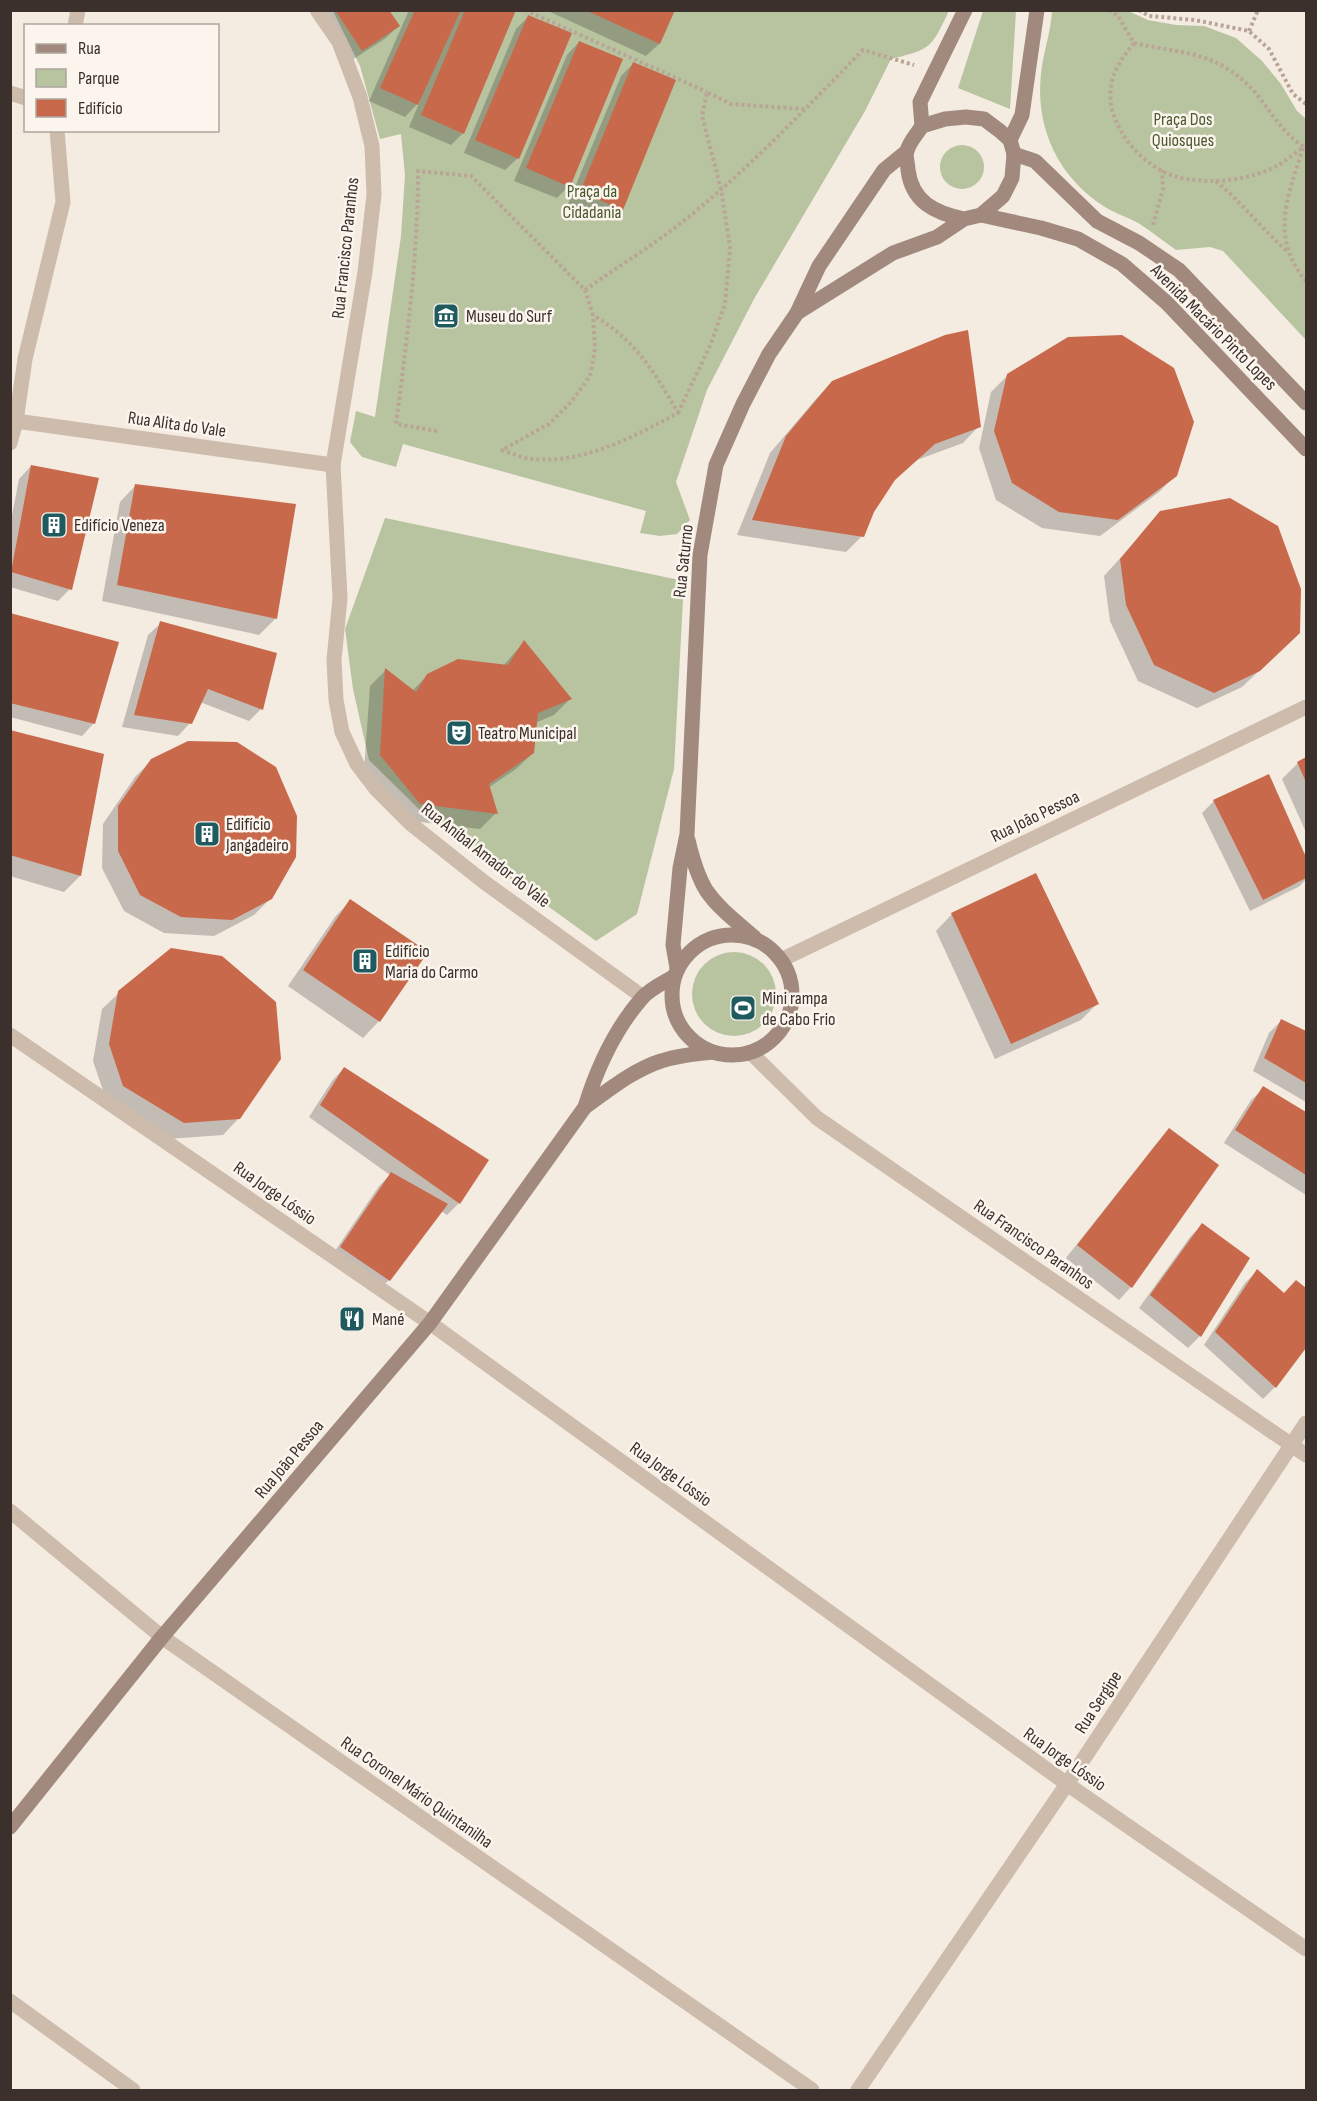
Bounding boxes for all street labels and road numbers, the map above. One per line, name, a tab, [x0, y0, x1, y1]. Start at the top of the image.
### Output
street label: Rua Francisco Paranhos	[328, 176, 363, 320]
street label: Avenida Macário Pinto Lopes	[1145, 259, 1281, 395]
street label: Rua Alita do Vale	[127, 407, 227, 442]
street label: Rua Saturno	[669, 523, 698, 599]
street label: Rua João Pessoa	[987, 786, 1083, 847]
street label: Rua Aníbal Amador do Vale	[417, 799, 554, 912]
street label: Rua Jorge Lóssio	[229, 1157, 320, 1230]
street label: Rua Francisco Paranhos	[970, 1195, 1098, 1294]
street label: Rua João Pessoa	[250, 1416, 328, 1503]
street label: Rua Jorge Lóssio	[626, 1438, 716, 1511]
street label: Rua Sergipe	[1070, 1667, 1126, 1738]
street label: Rua Jorge Lóssio	[1019, 1723, 1110, 1796]
street label: Rua Coronel Mário Quintanilha	[337, 1732, 497, 1853]

